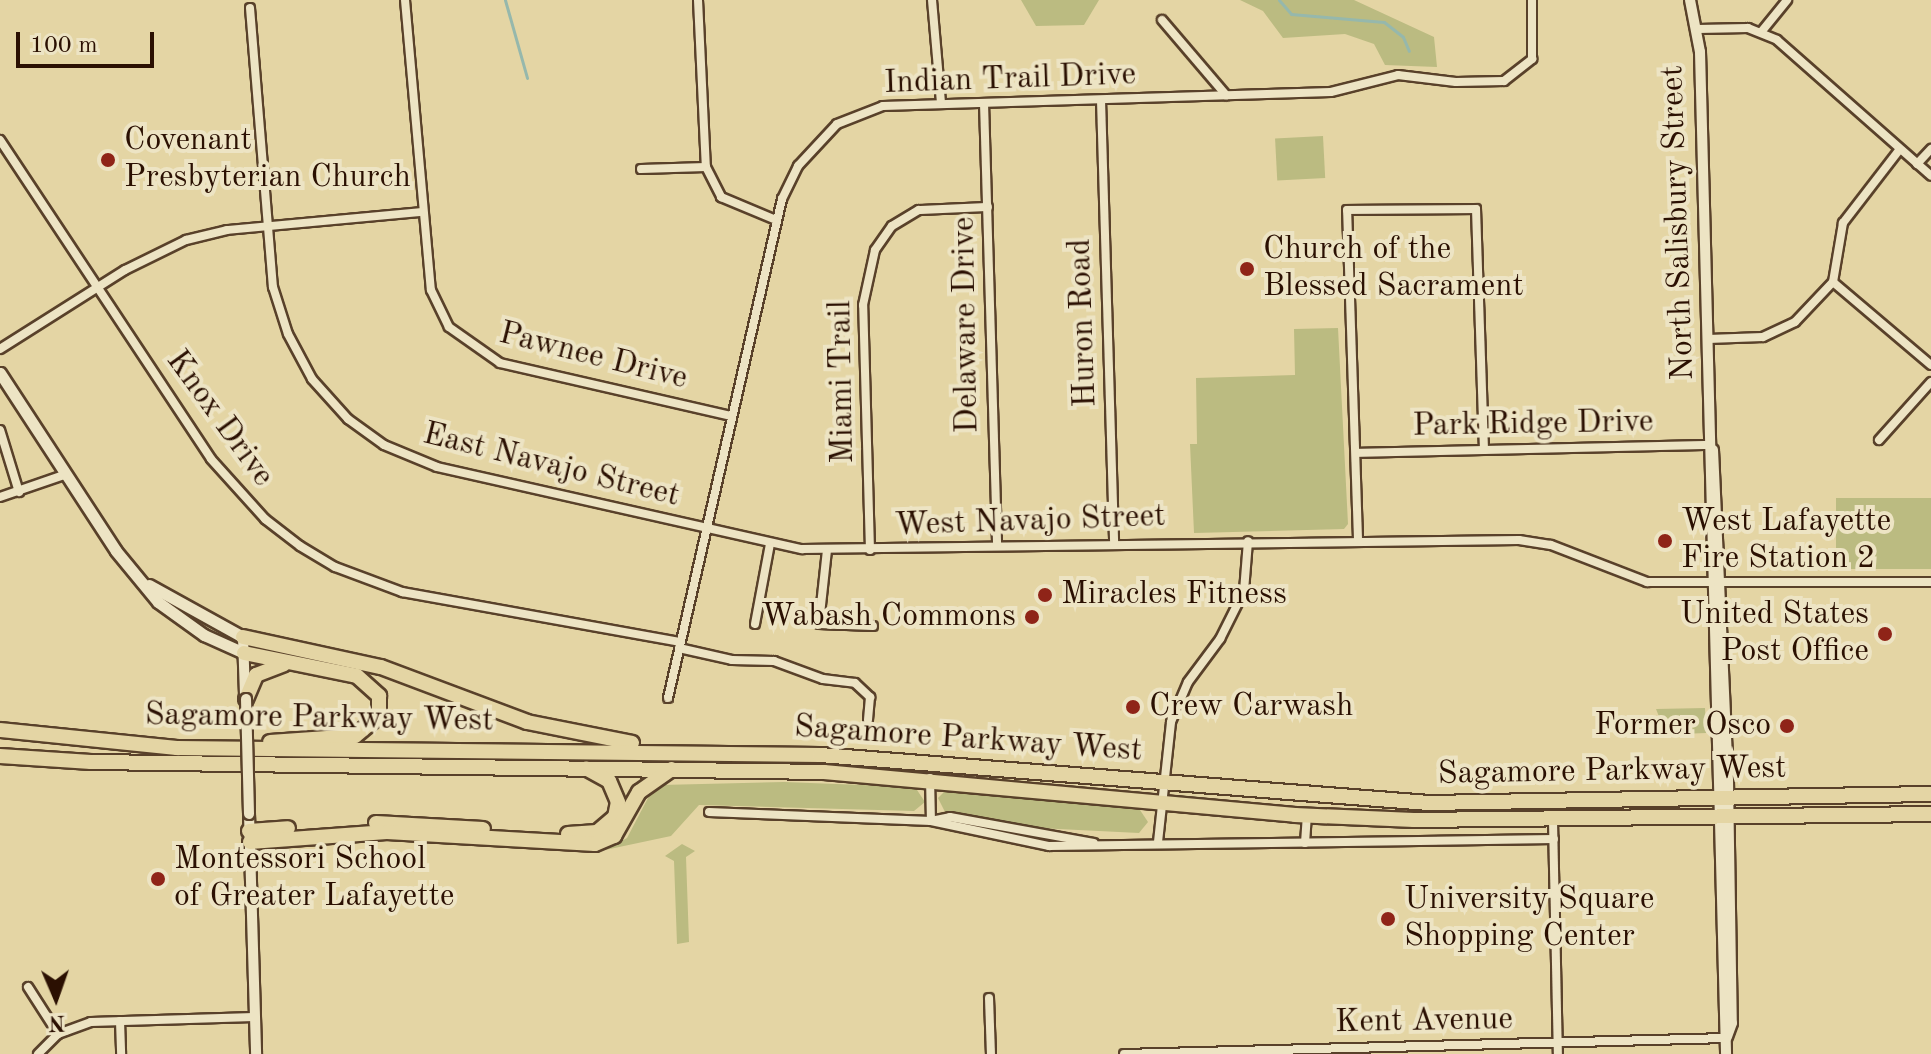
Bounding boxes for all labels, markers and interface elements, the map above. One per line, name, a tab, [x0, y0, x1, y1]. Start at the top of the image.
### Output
scale bar	[20, 16, 158, 66]
text: 100 m	[30, 34, 98, 58]
street label: Indian Trail Drive	[883, 56, 1137, 104]
street label: North Salisbury Street	[1654, 65, 1704, 381]
place label: Covenant Presbyterian Church	[124, 123, 411, 198]
marker: Covenant Presbyterian Church	[99, 151, 117, 169]
street label: Delaware Drive	[946, 216, 988, 434]
place label: Church of the Blessed Sacrament	[1263, 232, 1524, 307]
street label: Huron Road	[1062, 238, 1106, 408]
marker: Church of the Blessed Sacrament	[1238, 260, 1256, 278]
street label: Miami Trail	[822, 300, 864, 464]
street label: Pawnee Drive	[495, 315, 691, 399]
street label: Knox Drive	[157, 343, 281, 495]
street label: Park Ridge Drive	[1412, 404, 1654, 446]
street label: East Navajo Street	[419, 416, 683, 516]
street label: West Navajo Street	[894, 498, 1166, 546]
place label: West Lafayette Fire Station 2	[1681, 504, 1891, 579]
marker: West Lafayette Fire Station 2	[1656, 532, 1674, 550]
place label: Miracles Fitness	[1061, 576, 1287, 614]
marker: Miracles Fitness	[1036, 586, 1054, 604]
place label: United States Post Office	[1680, 597, 1869, 672]
place label: Wabash Commons	[761, 598, 1016, 636]
marker: Wabash Commons	[1023, 608, 1041, 626]
marker: United States Post Office	[1876, 625, 1894, 643]
place label: Crew Carwash	[1149, 688, 1353, 726]
street label: Sagamore Parkway West	[144, 697, 494, 741]
marker: Crew Carwash	[1124, 698, 1142, 716]
place label: Former Osco	[1594, 707, 1771, 745]
street label: Sagamore Parkway West	[793, 709, 1143, 771]
marker: Former Osco	[1778, 717, 1796, 735]
street label: Sagamore Parkway West	[1437, 750, 1787, 794]
place label: Montessori School of Greater Lafayette	[174, 842, 454, 917]
marker: Montessori School of Greater Lafayette	[149, 870, 167, 888]
place label: University Square Shopping Center	[1404, 882, 1654, 957]
marker: University Square Shopping Center	[1379, 910, 1397, 928]
north arrow	[16, 958, 96, 1038]
street label: Kent Avenue	[1335, 1001, 1513, 1043]
text: N	[48, 1011, 66, 1033]

